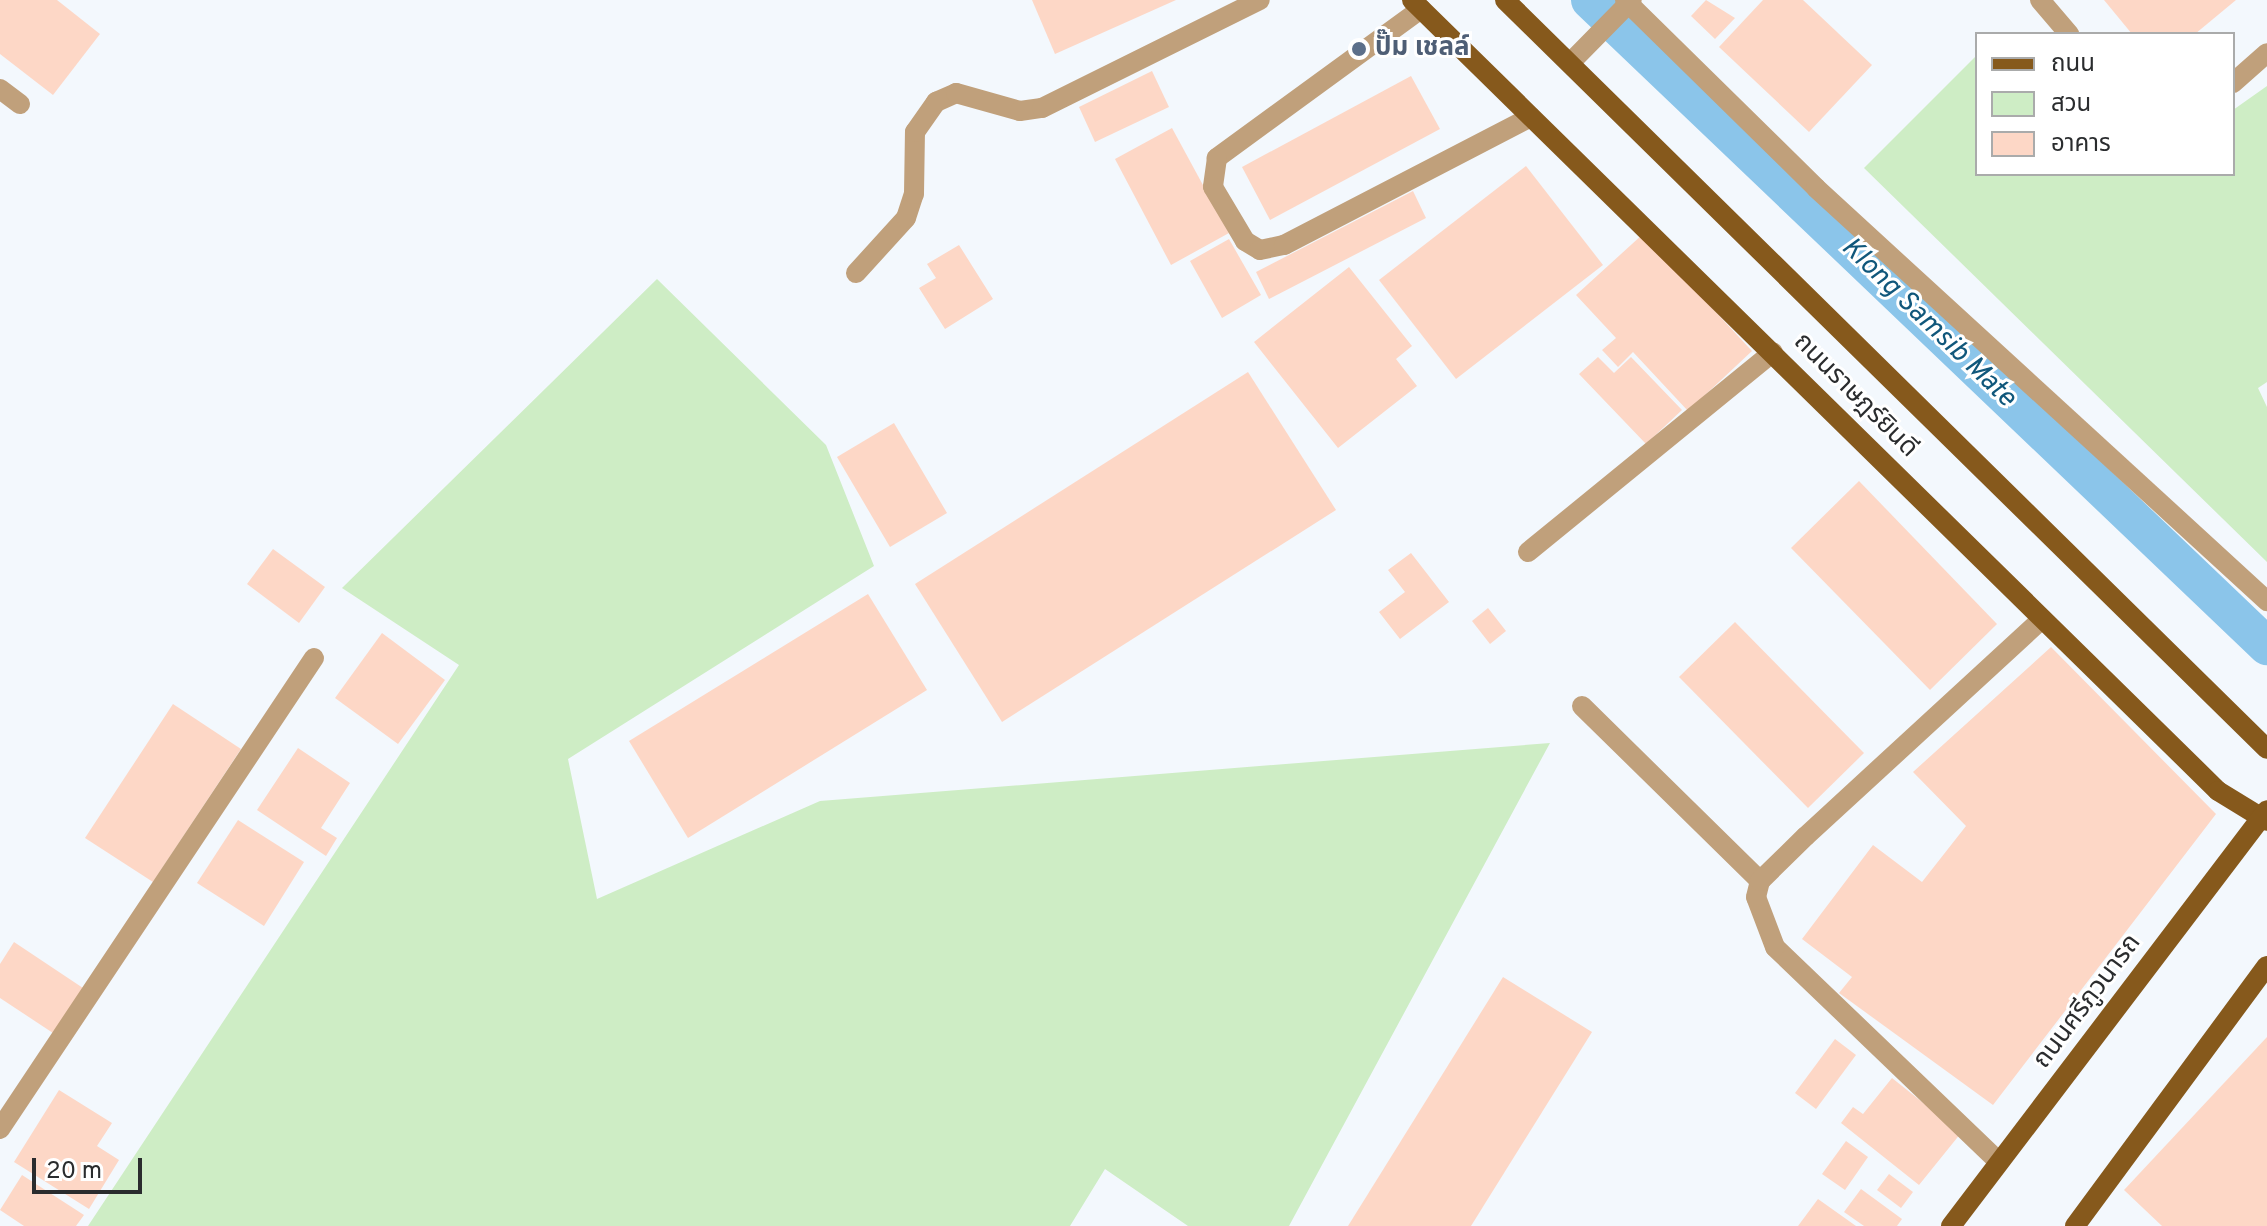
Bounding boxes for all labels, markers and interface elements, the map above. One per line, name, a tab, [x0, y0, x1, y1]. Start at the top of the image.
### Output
legend	[1975, 32, 2235, 176]
place label: ปั๊ม เชลล์	[1375, 33, 1470, 65]
marker: ปั๊ม เชลล์	[1350, 40, 1368, 58]
text: ถนน	[2051, 50, 2095, 80]
text: สวน	[2051, 90, 2091, 120]
text: อาคาร	[2051, 130, 2111, 160]
water label: Klong Samsib Mate	[1834, 231, 2022, 415]
street label: ถนนราษฎร์ยินดี	[1786, 327, 1924, 465]
street label: ถนนศรีภูวนารถ	[2027, 929, 2149, 1075]
scale bar	[36, 1142, 146, 1192]
text: 20 m	[46, 1157, 102, 1187]

